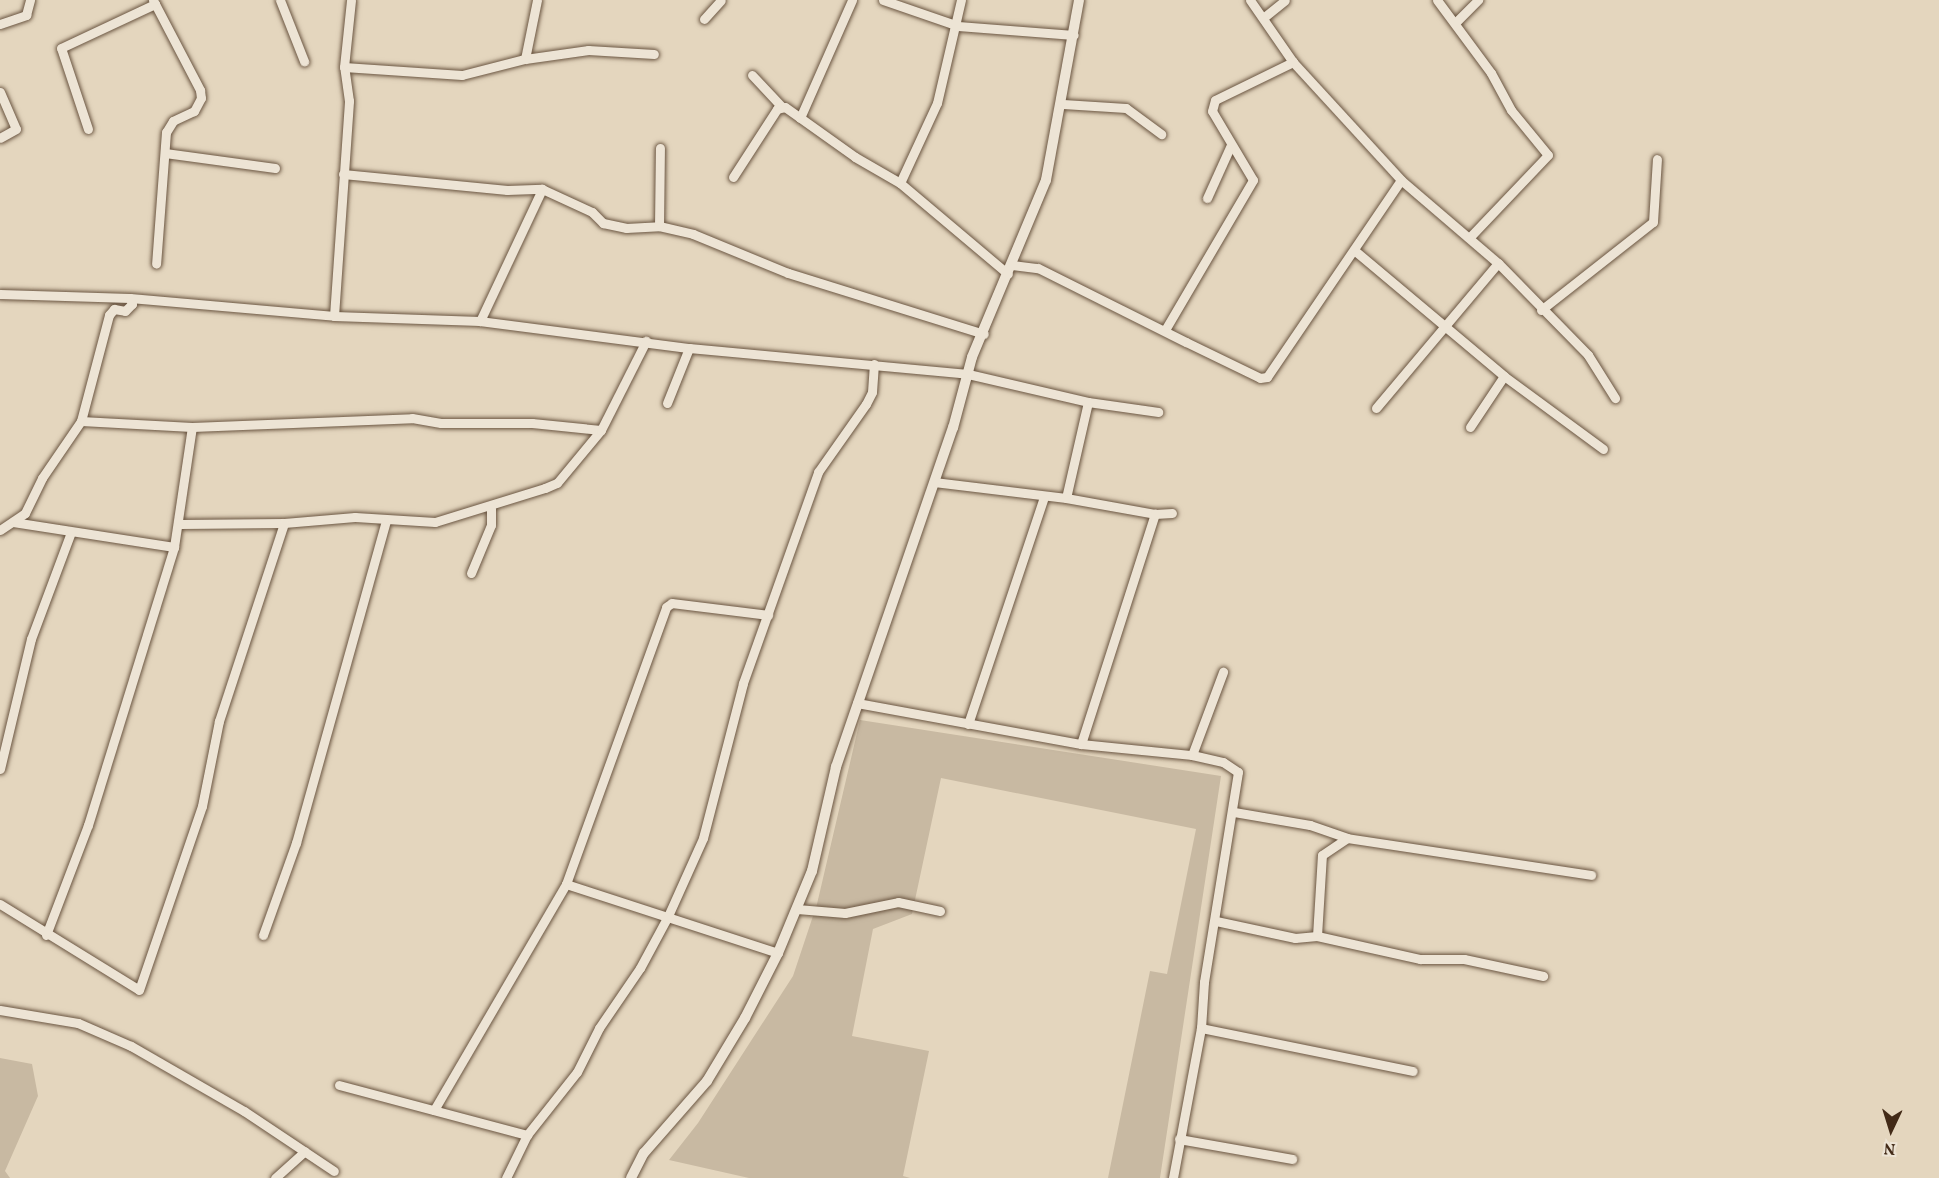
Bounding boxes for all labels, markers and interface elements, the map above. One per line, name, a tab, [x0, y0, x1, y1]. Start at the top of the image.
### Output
north arrow	[1861, 1100, 1921, 1160]
text: N	[1883, 1137, 1896, 1159]

